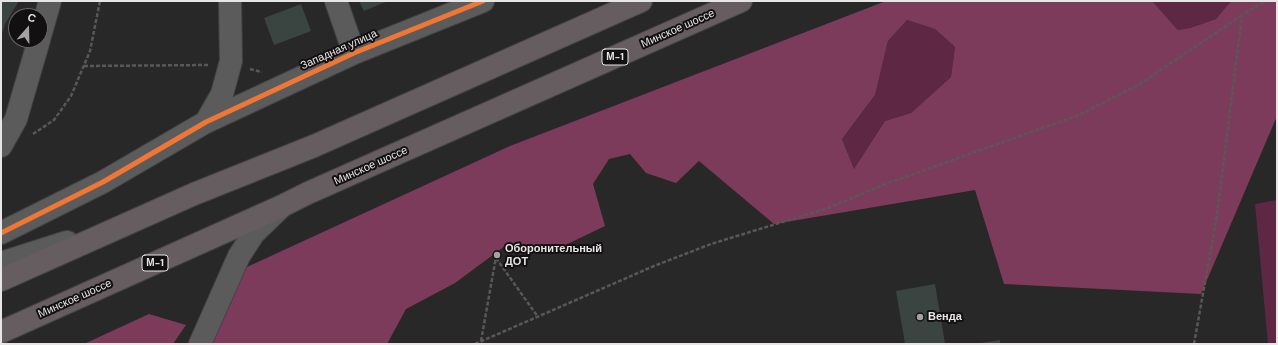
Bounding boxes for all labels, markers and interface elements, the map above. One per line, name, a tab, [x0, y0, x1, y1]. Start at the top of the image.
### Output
street label: Минское шоссе	[639, 7, 717, 51]
north arrow	[8, 8, 48, 48]
text: С	[26, 10, 38, 26]
street label: Западная улица	[299, 27, 379, 73]
road number: М-1	[602, 49, 628, 65]
street label: Минское шоссе	[332, 144, 410, 188]
place label: Оборонительный ДОТ	[505, 242, 602, 268]
marker: Оборонительный ДОТ	[492, 250, 502, 260]
road number: М-1	[142, 255, 168, 271]
street label: Минское шоссе	[36, 277, 114, 321]
place label: Венда	[928, 310, 962, 324]
marker: Венда	[915, 312, 925, 322]

